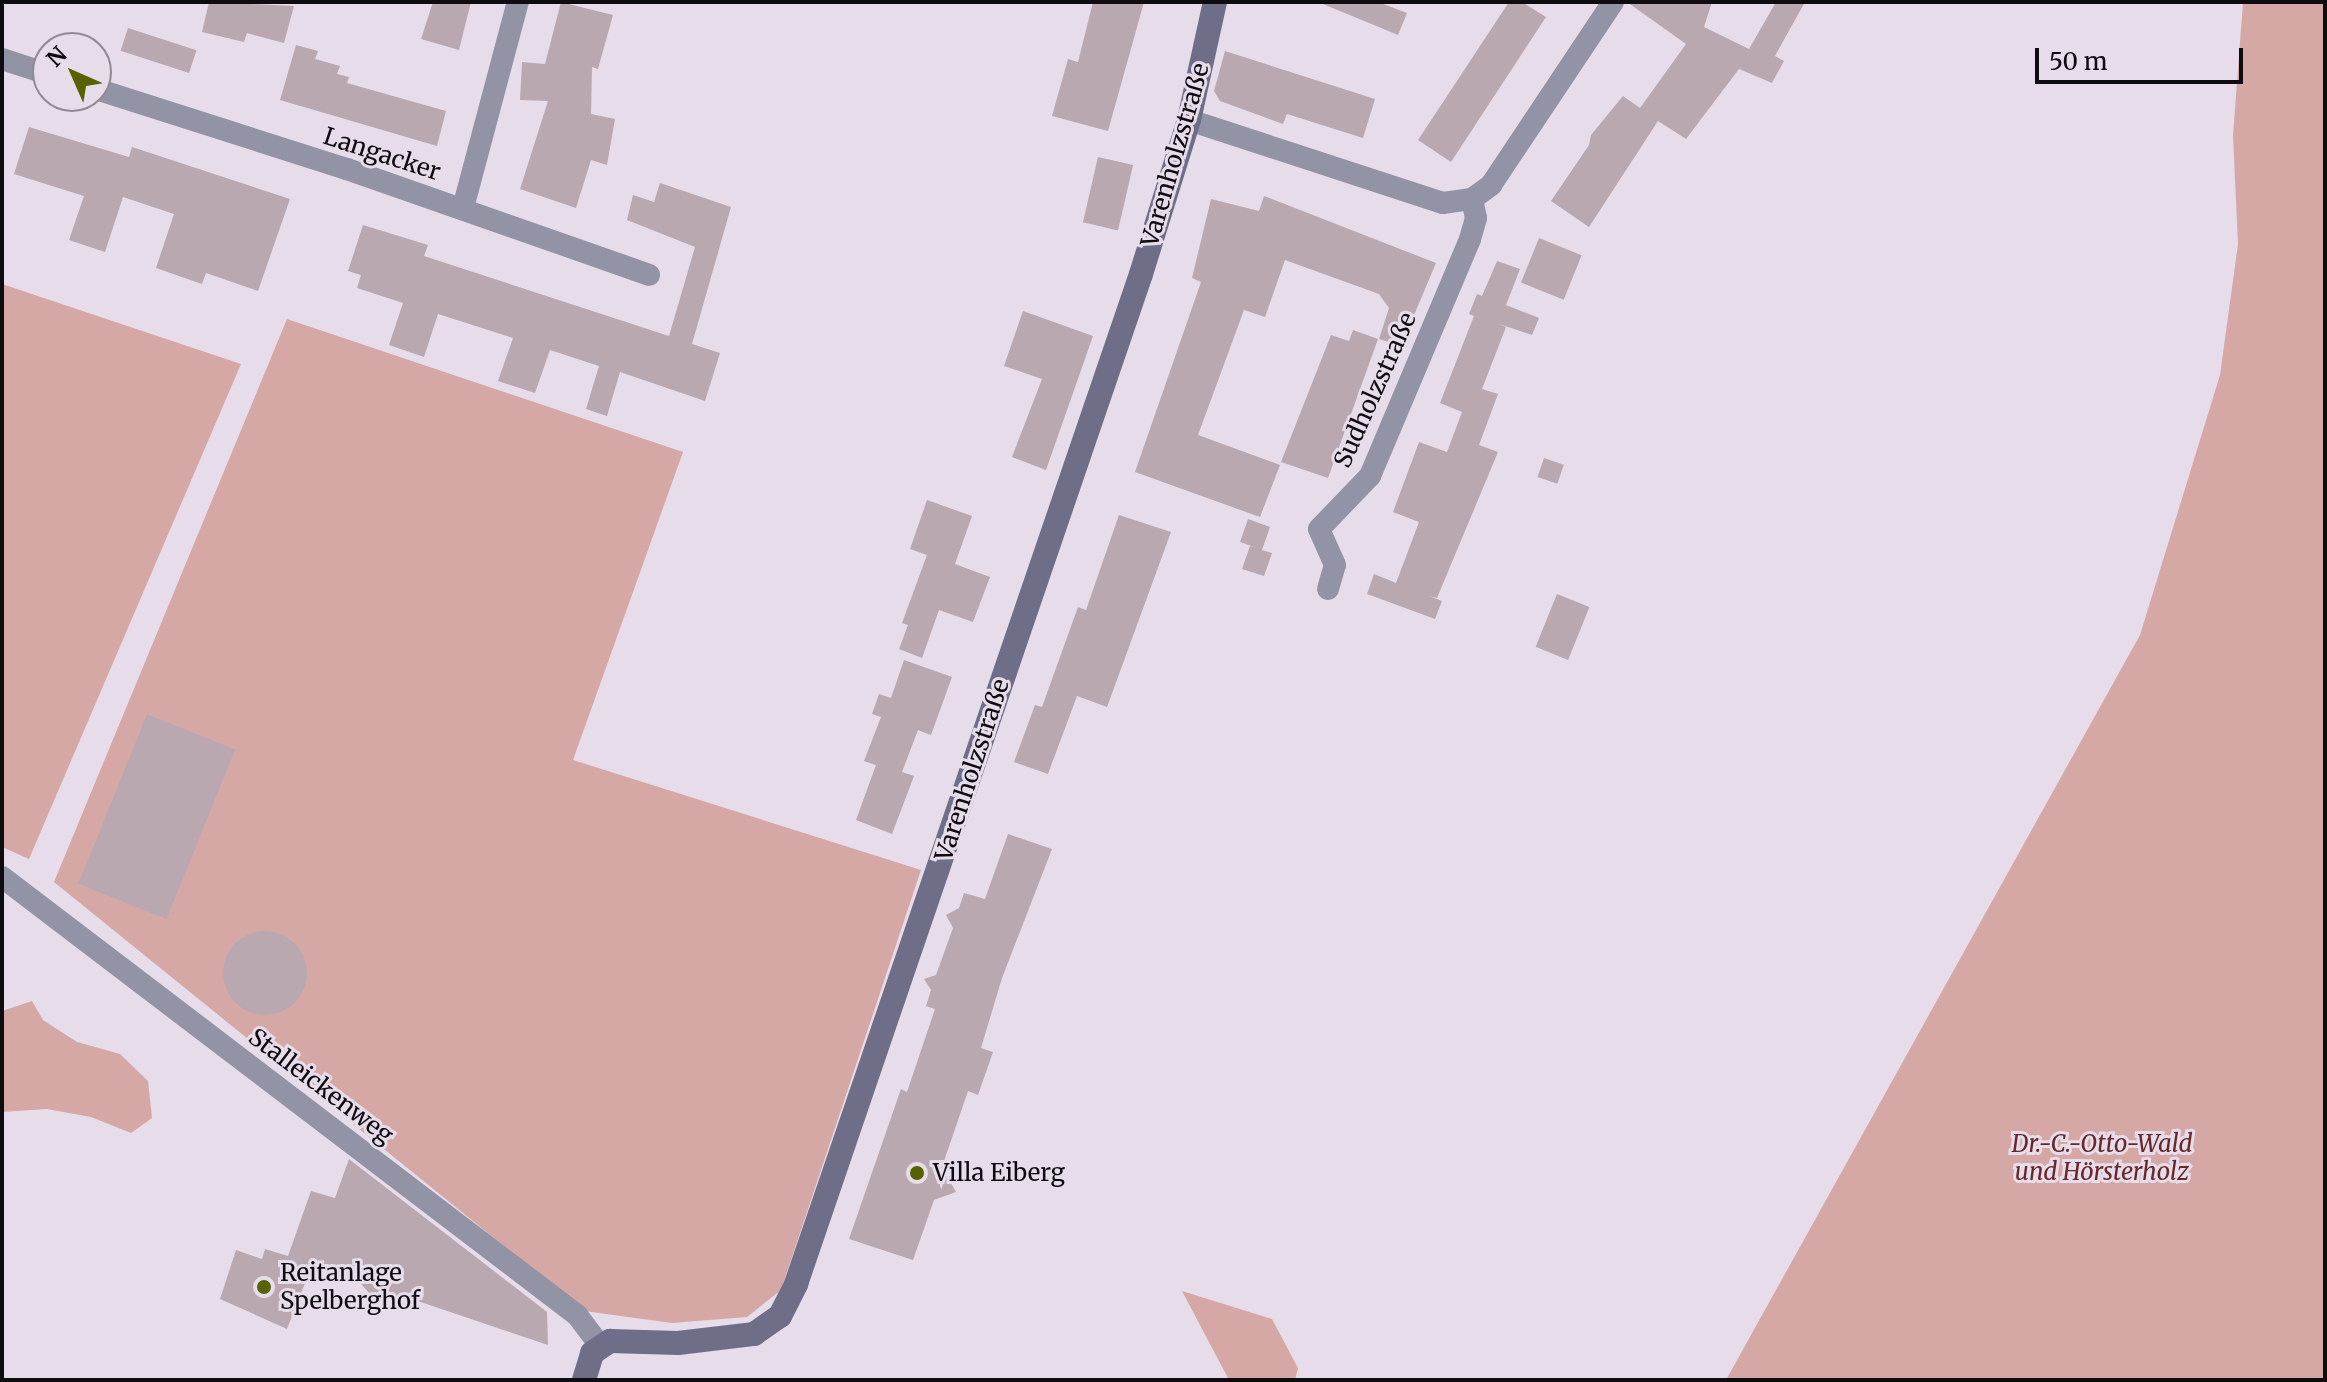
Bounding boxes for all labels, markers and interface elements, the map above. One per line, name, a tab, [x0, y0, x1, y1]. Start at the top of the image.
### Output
north arrow	[32, 32, 112, 112]
scale bar	[2039, 32, 2247, 82]
text: N	[40, 40, 72, 72]
text: 50 m	[2049, 46, 2108, 77]
street label: Varenholzstraße	[1135, 60, 1215, 250]
street label: Langacker	[320, 122, 444, 186]
street label: Sudholzstraße	[1328, 308, 1422, 472]
street label: Varenholzstraße	[929, 675, 1015, 865]
street label: Stalleickenweg	[243, 1022, 399, 1150]
park label: Dr.-C.-Otto-Wald und Hörsterholz	[2012, 1130, 2192, 1186]
place label: Villa Eiberg	[933, 1159, 1065, 1187]
marker: Villa Eiberg	[908, 1164, 926, 1182]
place label: Reitanlage Spelberghof	[280, 1259, 420, 1315]
marker: Reitanlage Spelberghof	[255, 1278, 273, 1296]

